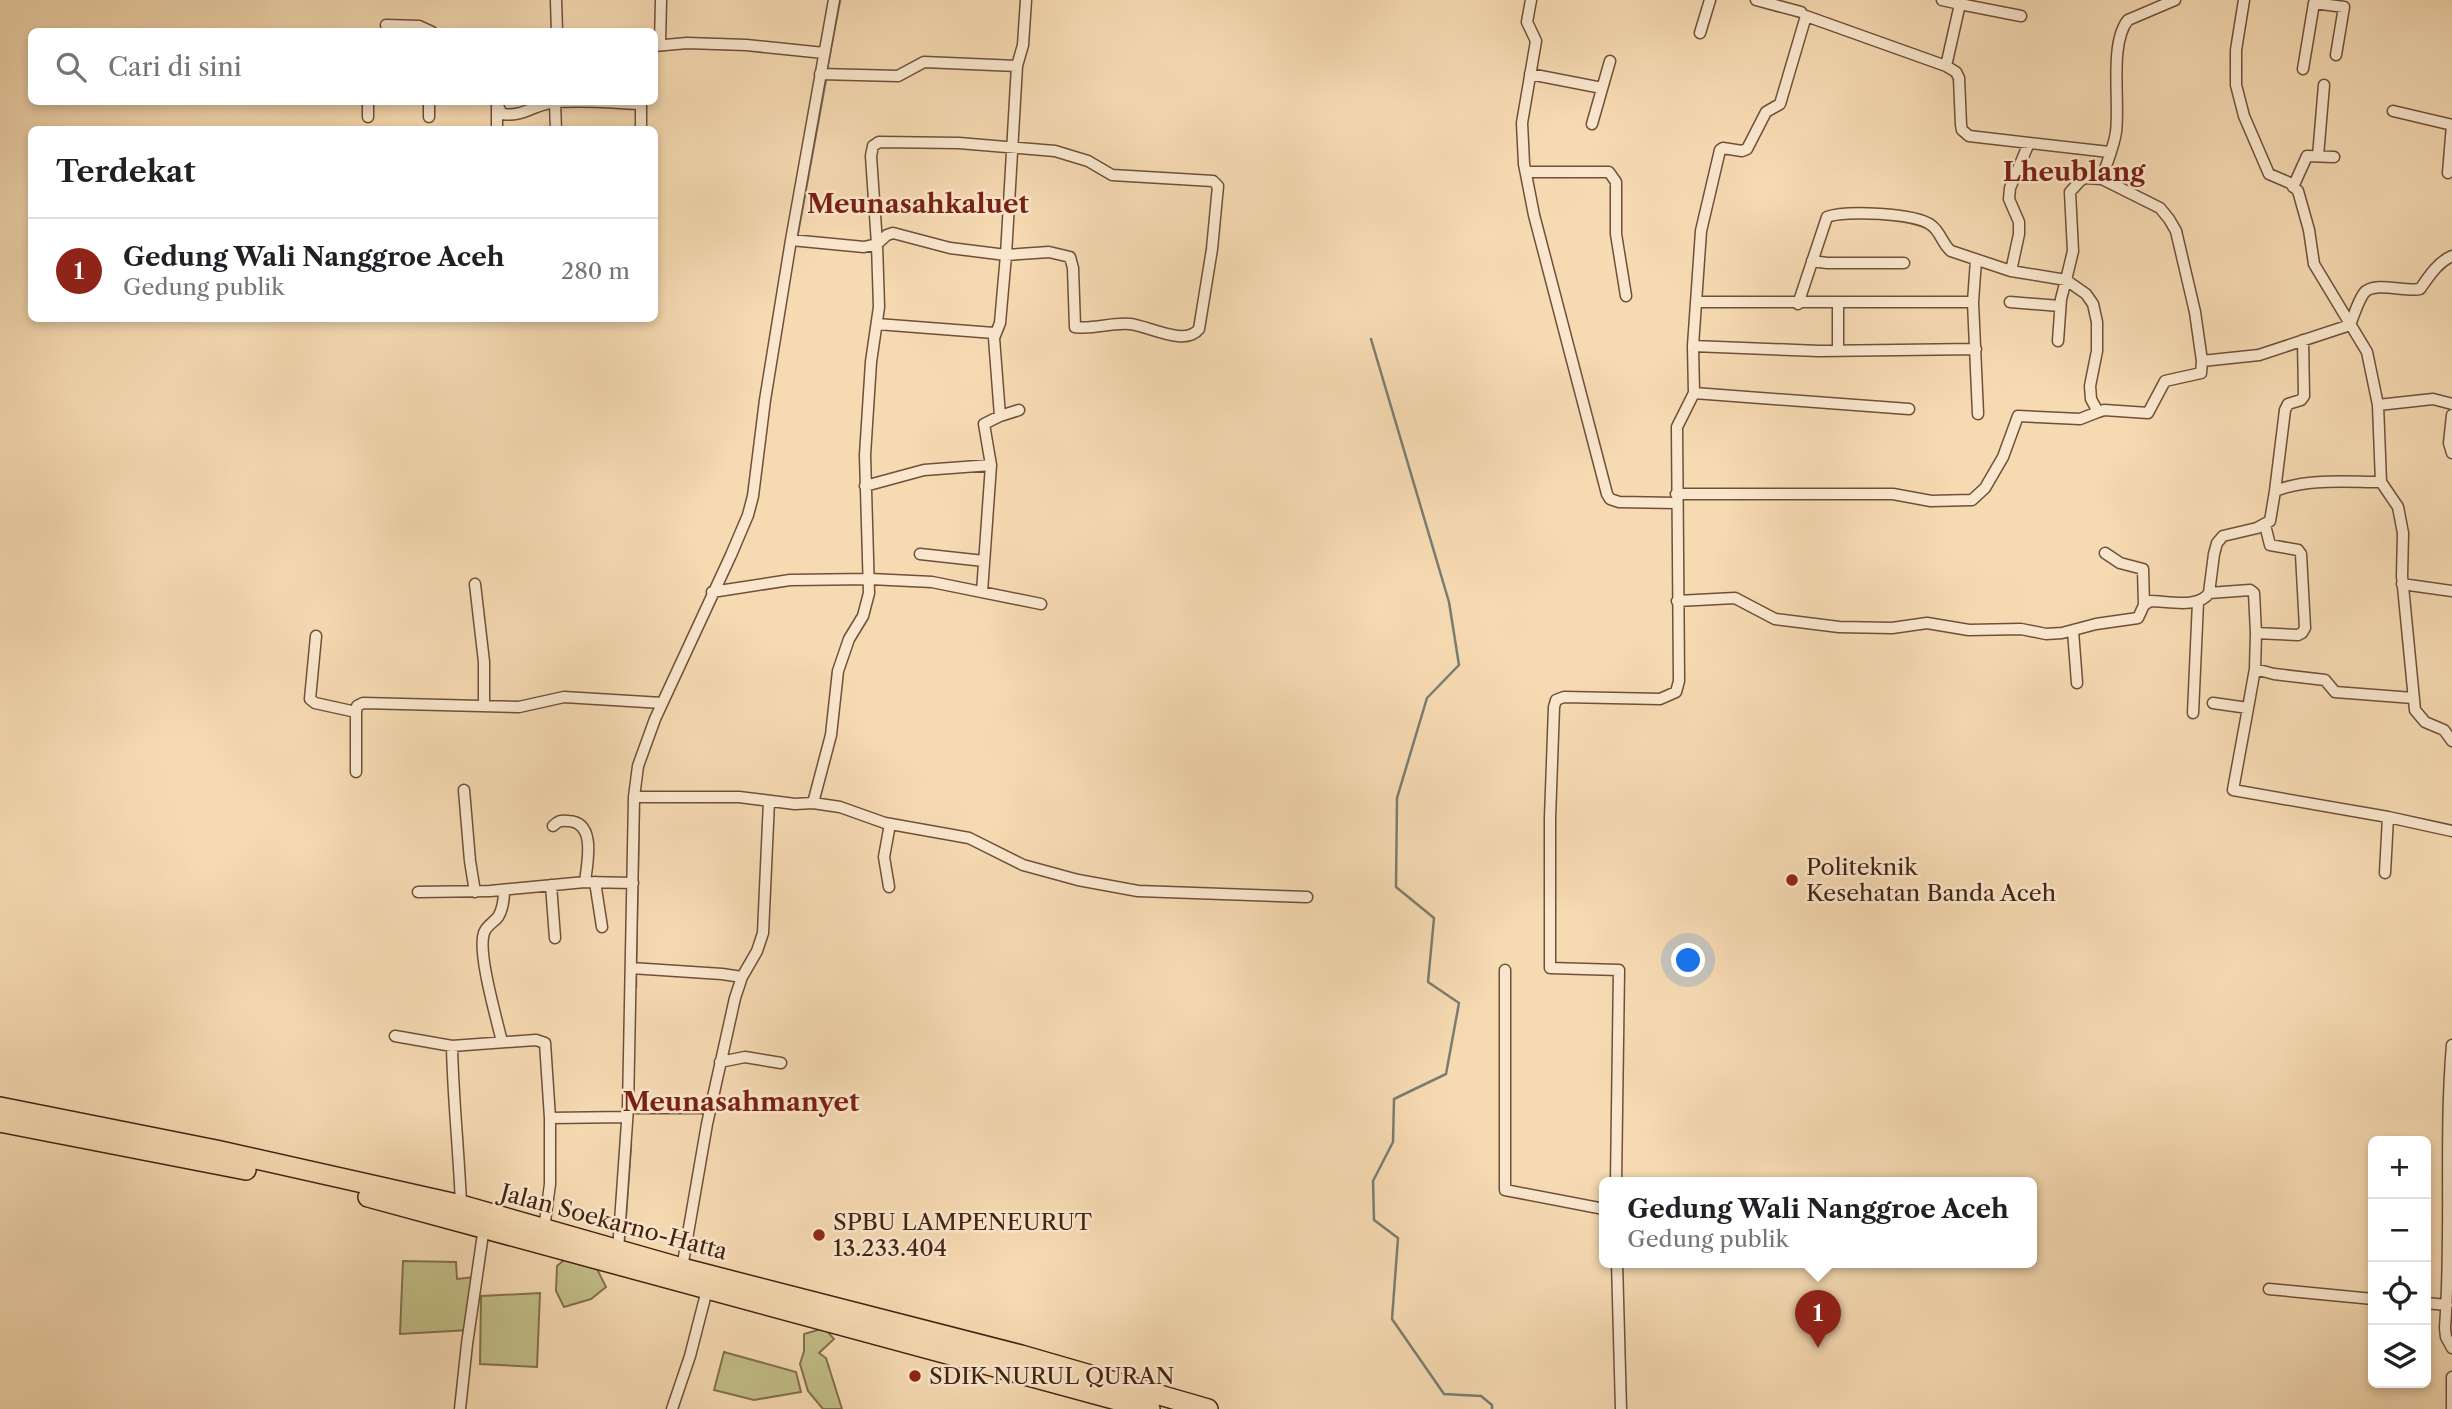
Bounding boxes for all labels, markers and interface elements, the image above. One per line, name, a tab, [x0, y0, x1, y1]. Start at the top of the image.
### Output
search box	[28, 28, 658, 105]
icon: search	[52, 48, 90, 86]
text: Cari di sini	[108, 51, 242, 83]
text: Terdekat	[56, 153, 196, 190]
district label: Lheublang	[2003, 156, 2146, 188]
district label: Meunasahkaluet	[807, 188, 1029, 220]
text: Gedung Wali Nanggroe Aceh	[123, 241, 505, 273]
text: 1	[74, 257, 84, 285]
text: 280 m	[561, 257, 630, 285]
text: Gedung publik	[123, 273, 285, 301]
place label: Politeknik Kesehatan Banda Aceh	[1806, 853, 2056, 907]
marker: Politeknik Kesehatan Banda Aceh	[1784, 872, 1800, 888]
your location	[1671, 943, 1705, 977]
district label: Meunasahmanyet	[622, 1086, 860, 1118]
map controls	[2368, 1136, 2431, 1388]
button: +	[2368, 1136, 2431, 1199]
street label: Jalan Soekarno-Hatta	[495, 1177, 731, 1266]
popup	[1599, 1177, 2037, 1268]
text: Gedung Wali Nanggroe Aceh	[1627, 1193, 2009, 1225]
button: −	[2368, 1199, 2431, 1262]
place label: SPBU LAMPENEURUT 13.233.404	[833, 1208, 1093, 1262]
text: Gedung publik	[1627, 1225, 1789, 1253]
marker: SPBU LAMPENEURUT 13.233.404	[811, 1227, 827, 1243]
button: locate	[2368, 1262, 2431, 1325]
pin: 1	[1795, 1290, 1841, 1348]
button: layers	[2368, 1325, 2431, 1388]
place label: SDIK NURUL QURAN	[929, 1362, 1174, 1390]
marker: SDIK NURUL QURAN	[907, 1368, 923, 1384]

